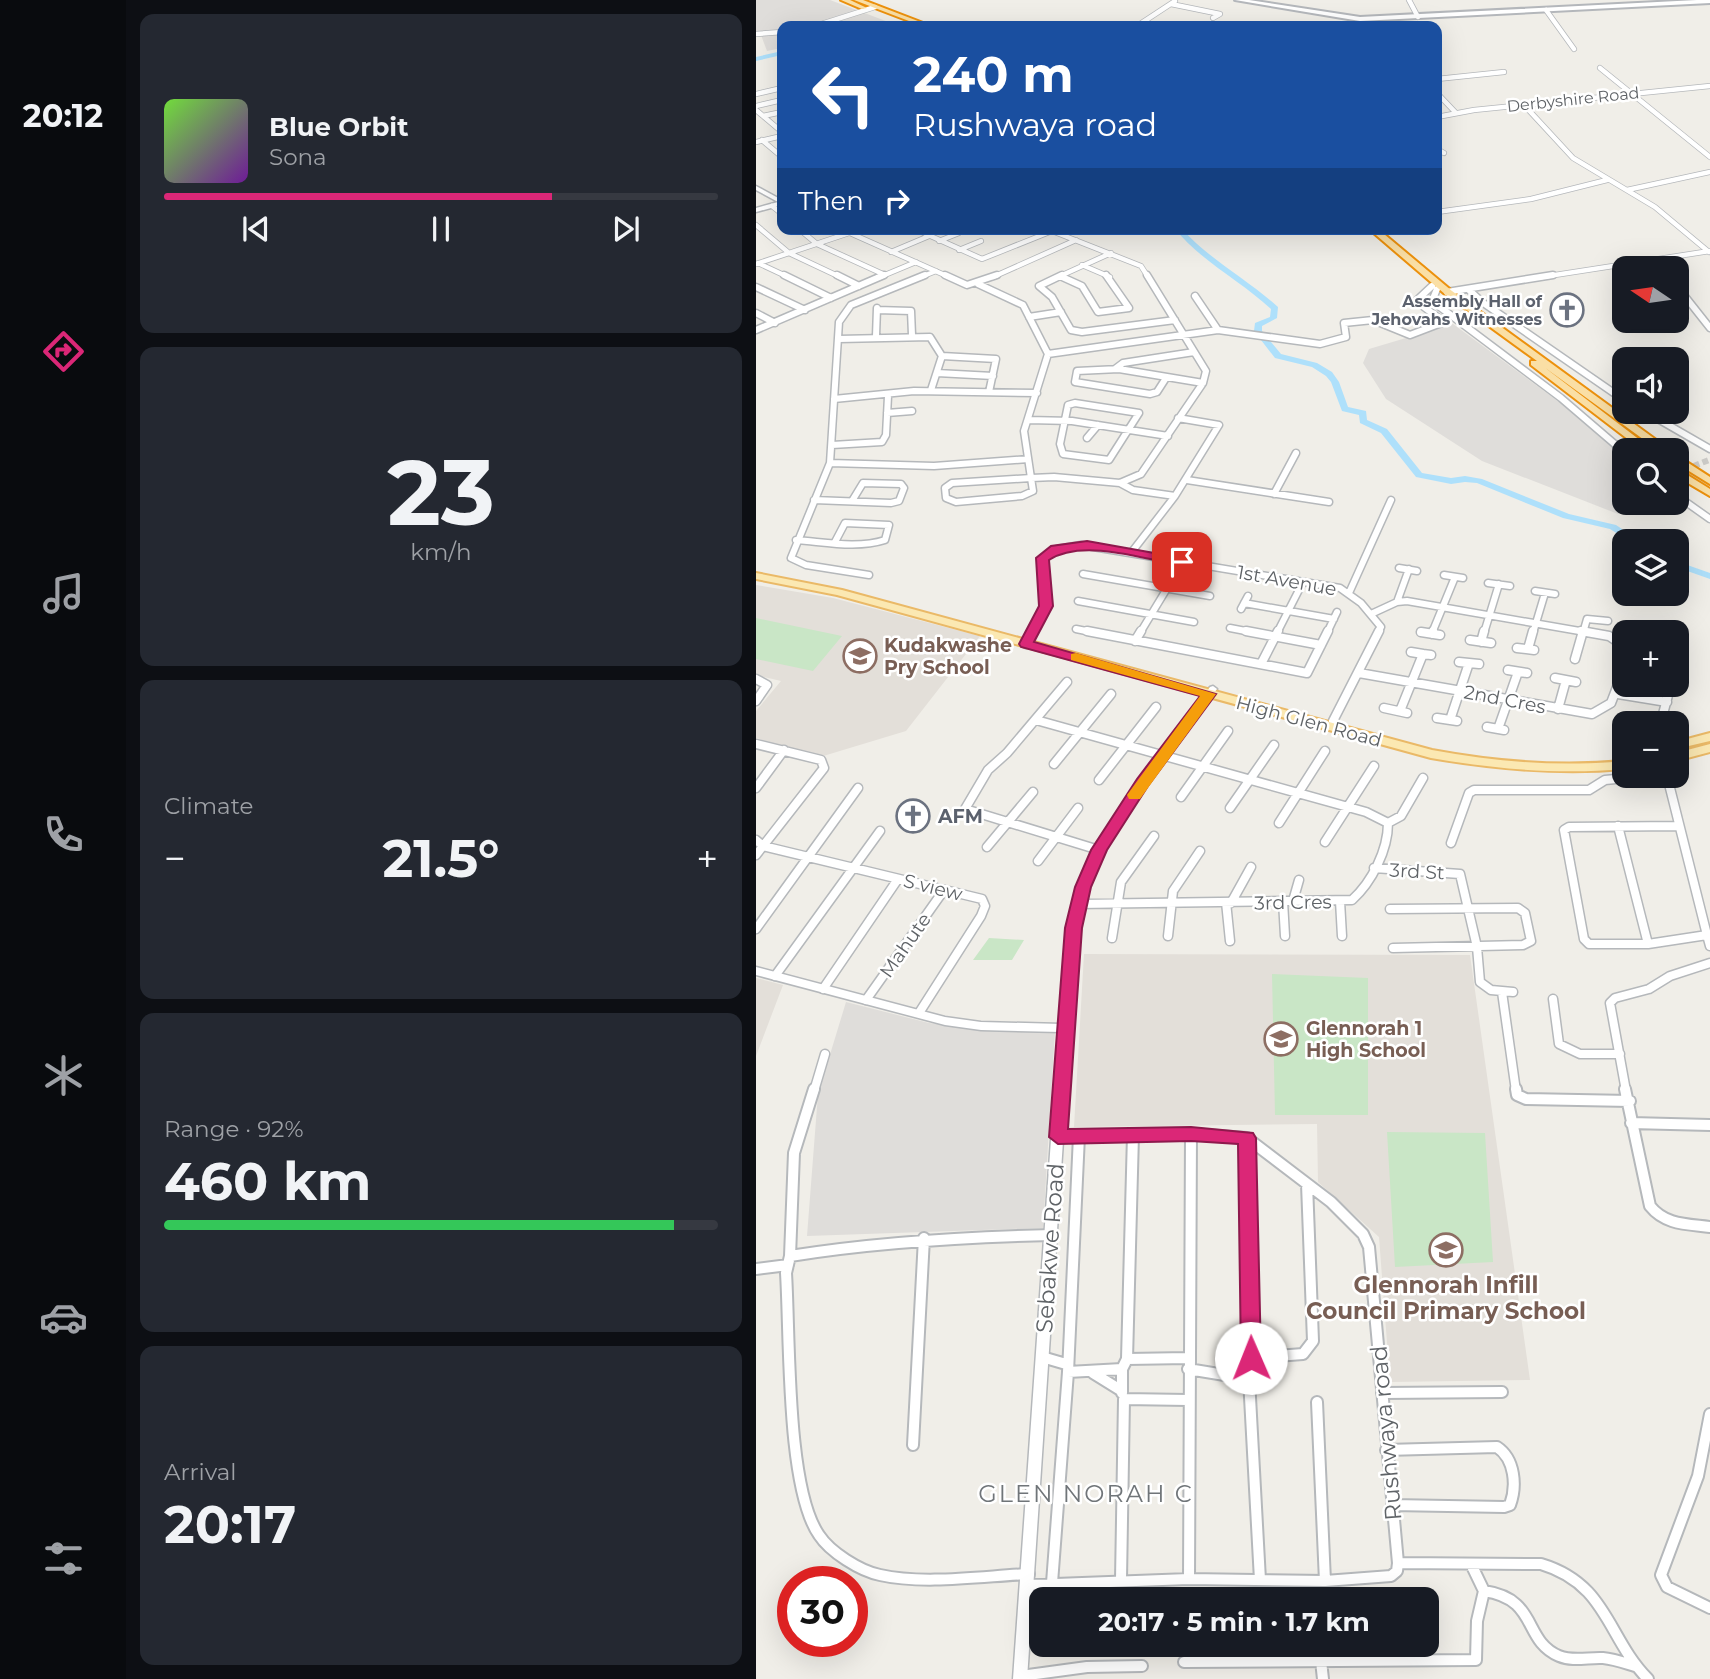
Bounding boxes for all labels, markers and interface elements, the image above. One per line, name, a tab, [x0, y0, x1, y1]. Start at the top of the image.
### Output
text: 240 m	[913, 45, 1074, 104]
icon: left	[798, 49, 889, 140]
street label: Derbyshire Road	[1506, 83, 1640, 116]
text: 20:12	[23, 96, 103, 135]
text: Rushwaya road	[913, 105, 1157, 144]
text: Blue Orbit	[269, 111, 408, 143]
text: Sona	[269, 143, 327, 171]
icon: right	[878, 182, 916, 220]
text: Then	[798, 185, 864, 217]
icon: previous	[237, 210, 275, 248]
icon: pause	[422, 210, 460, 248]
icon: next	[607, 210, 645, 248]
north arrow	[1612, 256, 1689, 332]
map controls	[1612, 256, 1689, 788]
church icon: Assembly Hall of Jehovahs Witnesses	[1548, 291, 1586, 329]
place label: Assembly Hall of Jehovahs Witnesses	[1371, 292, 1543, 329]
icon: directions	[39, 327, 88, 376]
button: sound	[1612, 347, 1689, 424]
text: 23	[387, 437, 495, 548]
button: search	[1612, 438, 1689, 515]
button: layers	[1612, 529, 1689, 606]
pin	[1152, 532, 1212, 592]
text: km/h	[410, 538, 472, 566]
icon: arrive	[1163, 543, 1201, 581]
street label: 1st Avenue	[1235, 560, 1338, 601]
icon: music	[39, 569, 88, 618]
button: +	[1612, 620, 1689, 697]
place label: Kudakwashe Pry School	[884, 634, 1012, 679]
school or university icon: Kudakwashe Pry School	[841, 637, 879, 675]
street label: 2nd Cres	[1462, 680, 1548, 719]
street label: High Glen Road	[1233, 691, 1384, 752]
button: −	[1612, 711, 1689, 788]
text: Climate	[164, 792, 253, 820]
church icon: AFM	[894, 797, 932, 835]
place label: AFM	[937, 805, 983, 828]
icon: phone	[39, 810, 88, 859]
text: 21.5°	[382, 827, 500, 890]
text: −	[164, 835, 186, 882]
text: +	[696, 835, 718, 882]
street label: 3rd St	[1389, 859, 1445, 884]
street label: S view	[901, 869, 965, 906]
street label: 3rd Cres	[1254, 890, 1332, 915]
street label: Mahute	[875, 908, 936, 982]
place label: Glennorah 1 High School	[1306, 1017, 1426, 1062]
school or university icon: Glennorah 1 High School	[1262, 1020, 1300, 1058]
icon: climate	[39, 1051, 88, 1100]
text: Range · 92%	[164, 1115, 304, 1143]
text: 460 km	[164, 1150, 371, 1213]
street label: Sebakwe Road	[1030, 1162, 1070, 1334]
school or university icon: Glennorah Infill Council Primary School	[1427, 1231, 1465, 1269]
place label: Glennorah Infill Council Primary School	[1306, 1271, 1586, 1325]
icon: car	[39, 1293, 88, 1342]
position arrow	[1214, 1321, 1288, 1395]
street label: Rushwaya road	[1364, 1344, 1408, 1522]
text: Arrival	[164, 1458, 237, 1486]
district label: GLEN NORAH C	[978, 1479, 1194, 1508]
text: 20:17	[164, 1493, 296, 1556]
icon: filters	[39, 1534, 88, 1583]
speed limit sign: 30	[777, 1566, 868, 1657]
text: 20:17 · 5 min · 1.7 km	[1098, 1606, 1370, 1638]

